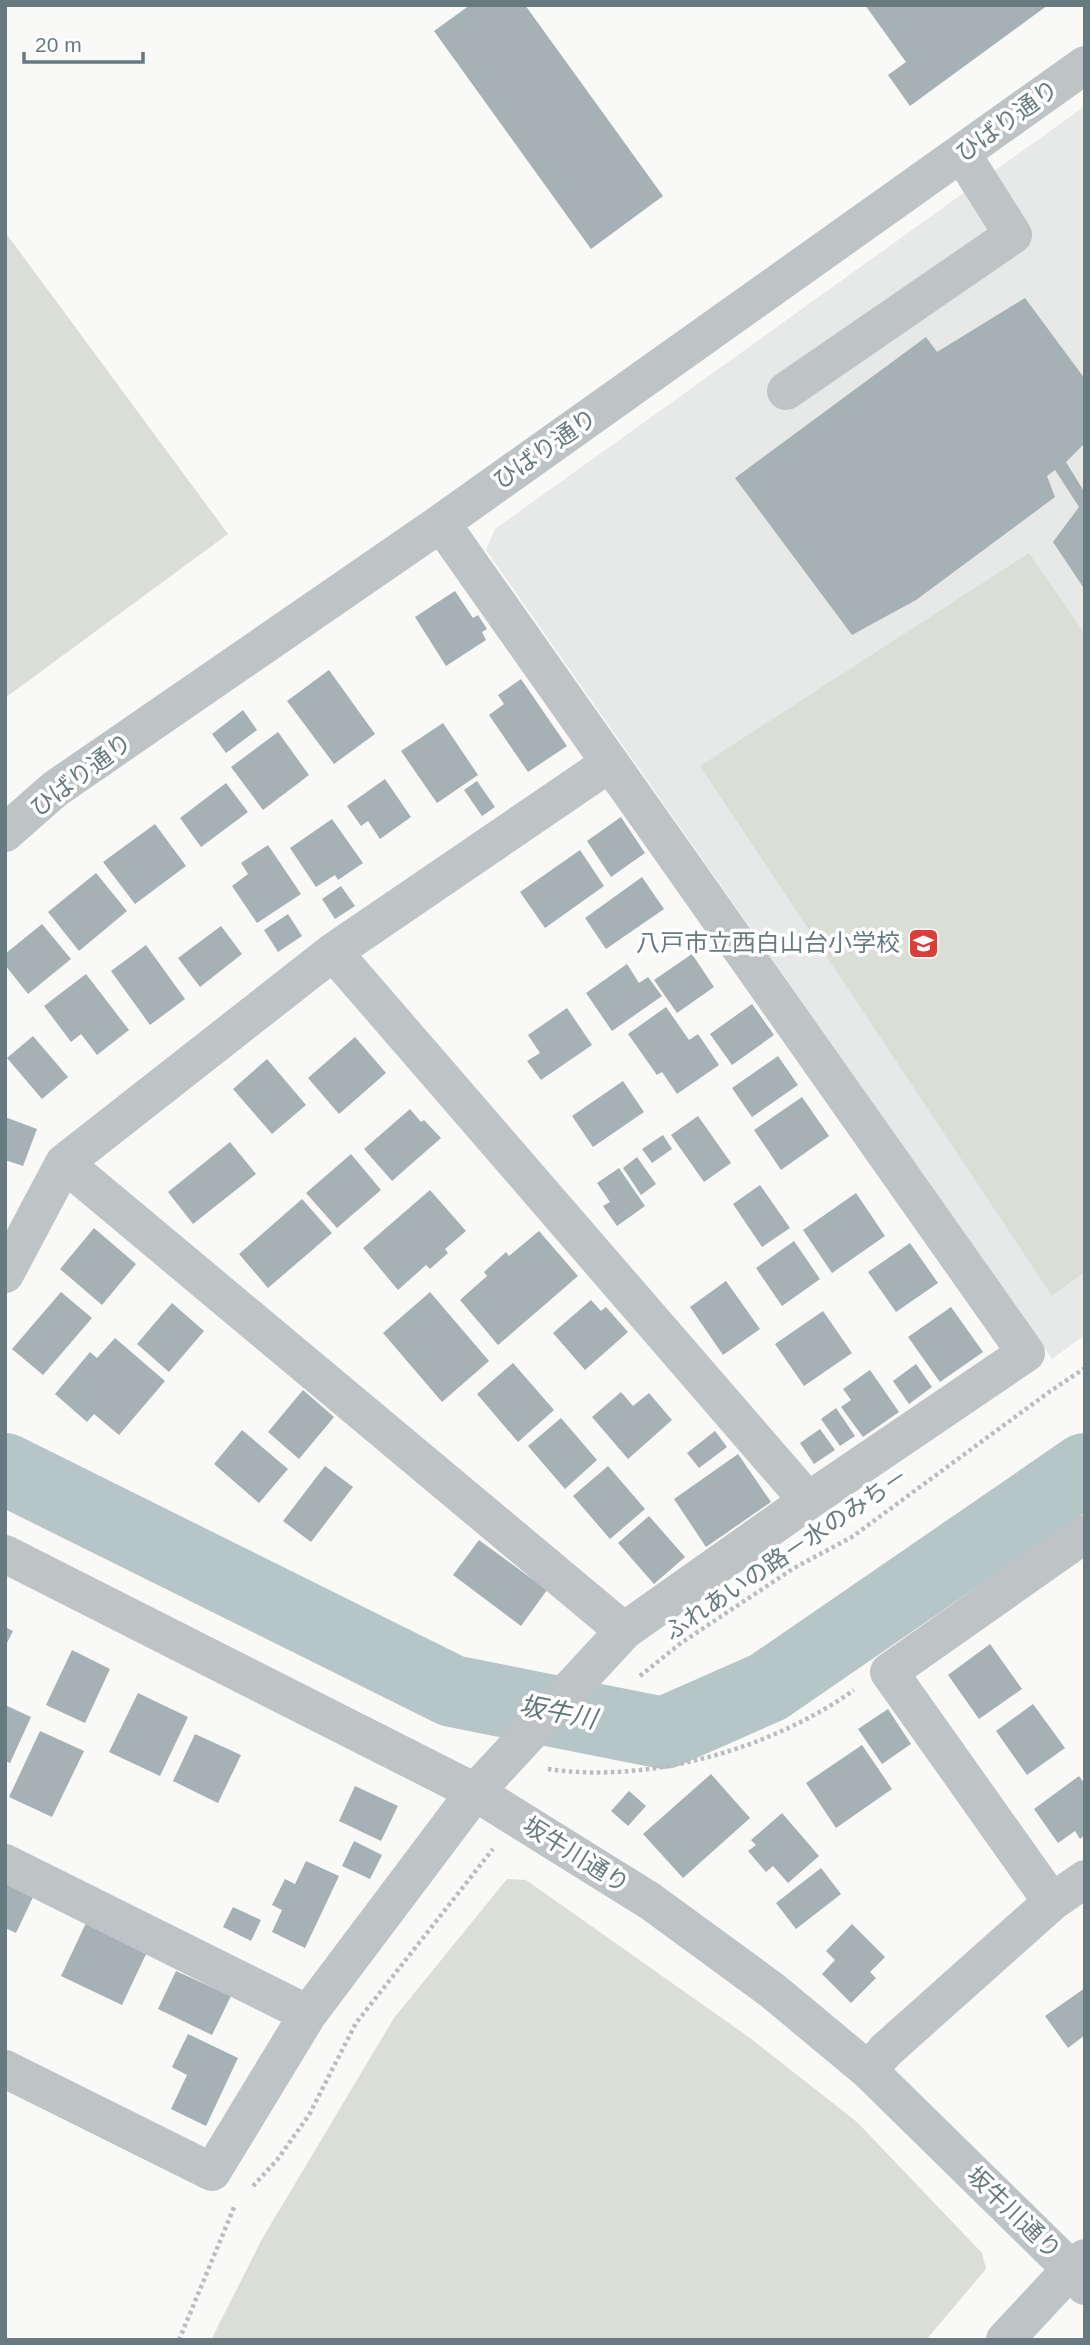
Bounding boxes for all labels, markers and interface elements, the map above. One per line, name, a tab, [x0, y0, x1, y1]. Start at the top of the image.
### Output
scale bar	[24, 21, 144, 65]
text: 20 m	[35, 33, 82, 56]
street label: ひばり通り	[950, 74, 1063, 167]
street label: ひばり通り	[488, 403, 602, 494]
street label: ひばり通り	[25, 728, 137, 821]
school or university icon: 八戸市立西白山台小学校	[906, 926, 940, 960]
place label: 八戸市立西白山台小学校	[636, 929, 900, 956]
street label: ふれあいの路－水のみち－	[659, 1462, 913, 1645]
water label: 坂牛川	[517, 1690, 602, 1735]
street label: 坂牛川通り	[518, 1811, 634, 1898]
street label: 坂牛川通り	[962, 2161, 1067, 2264]

